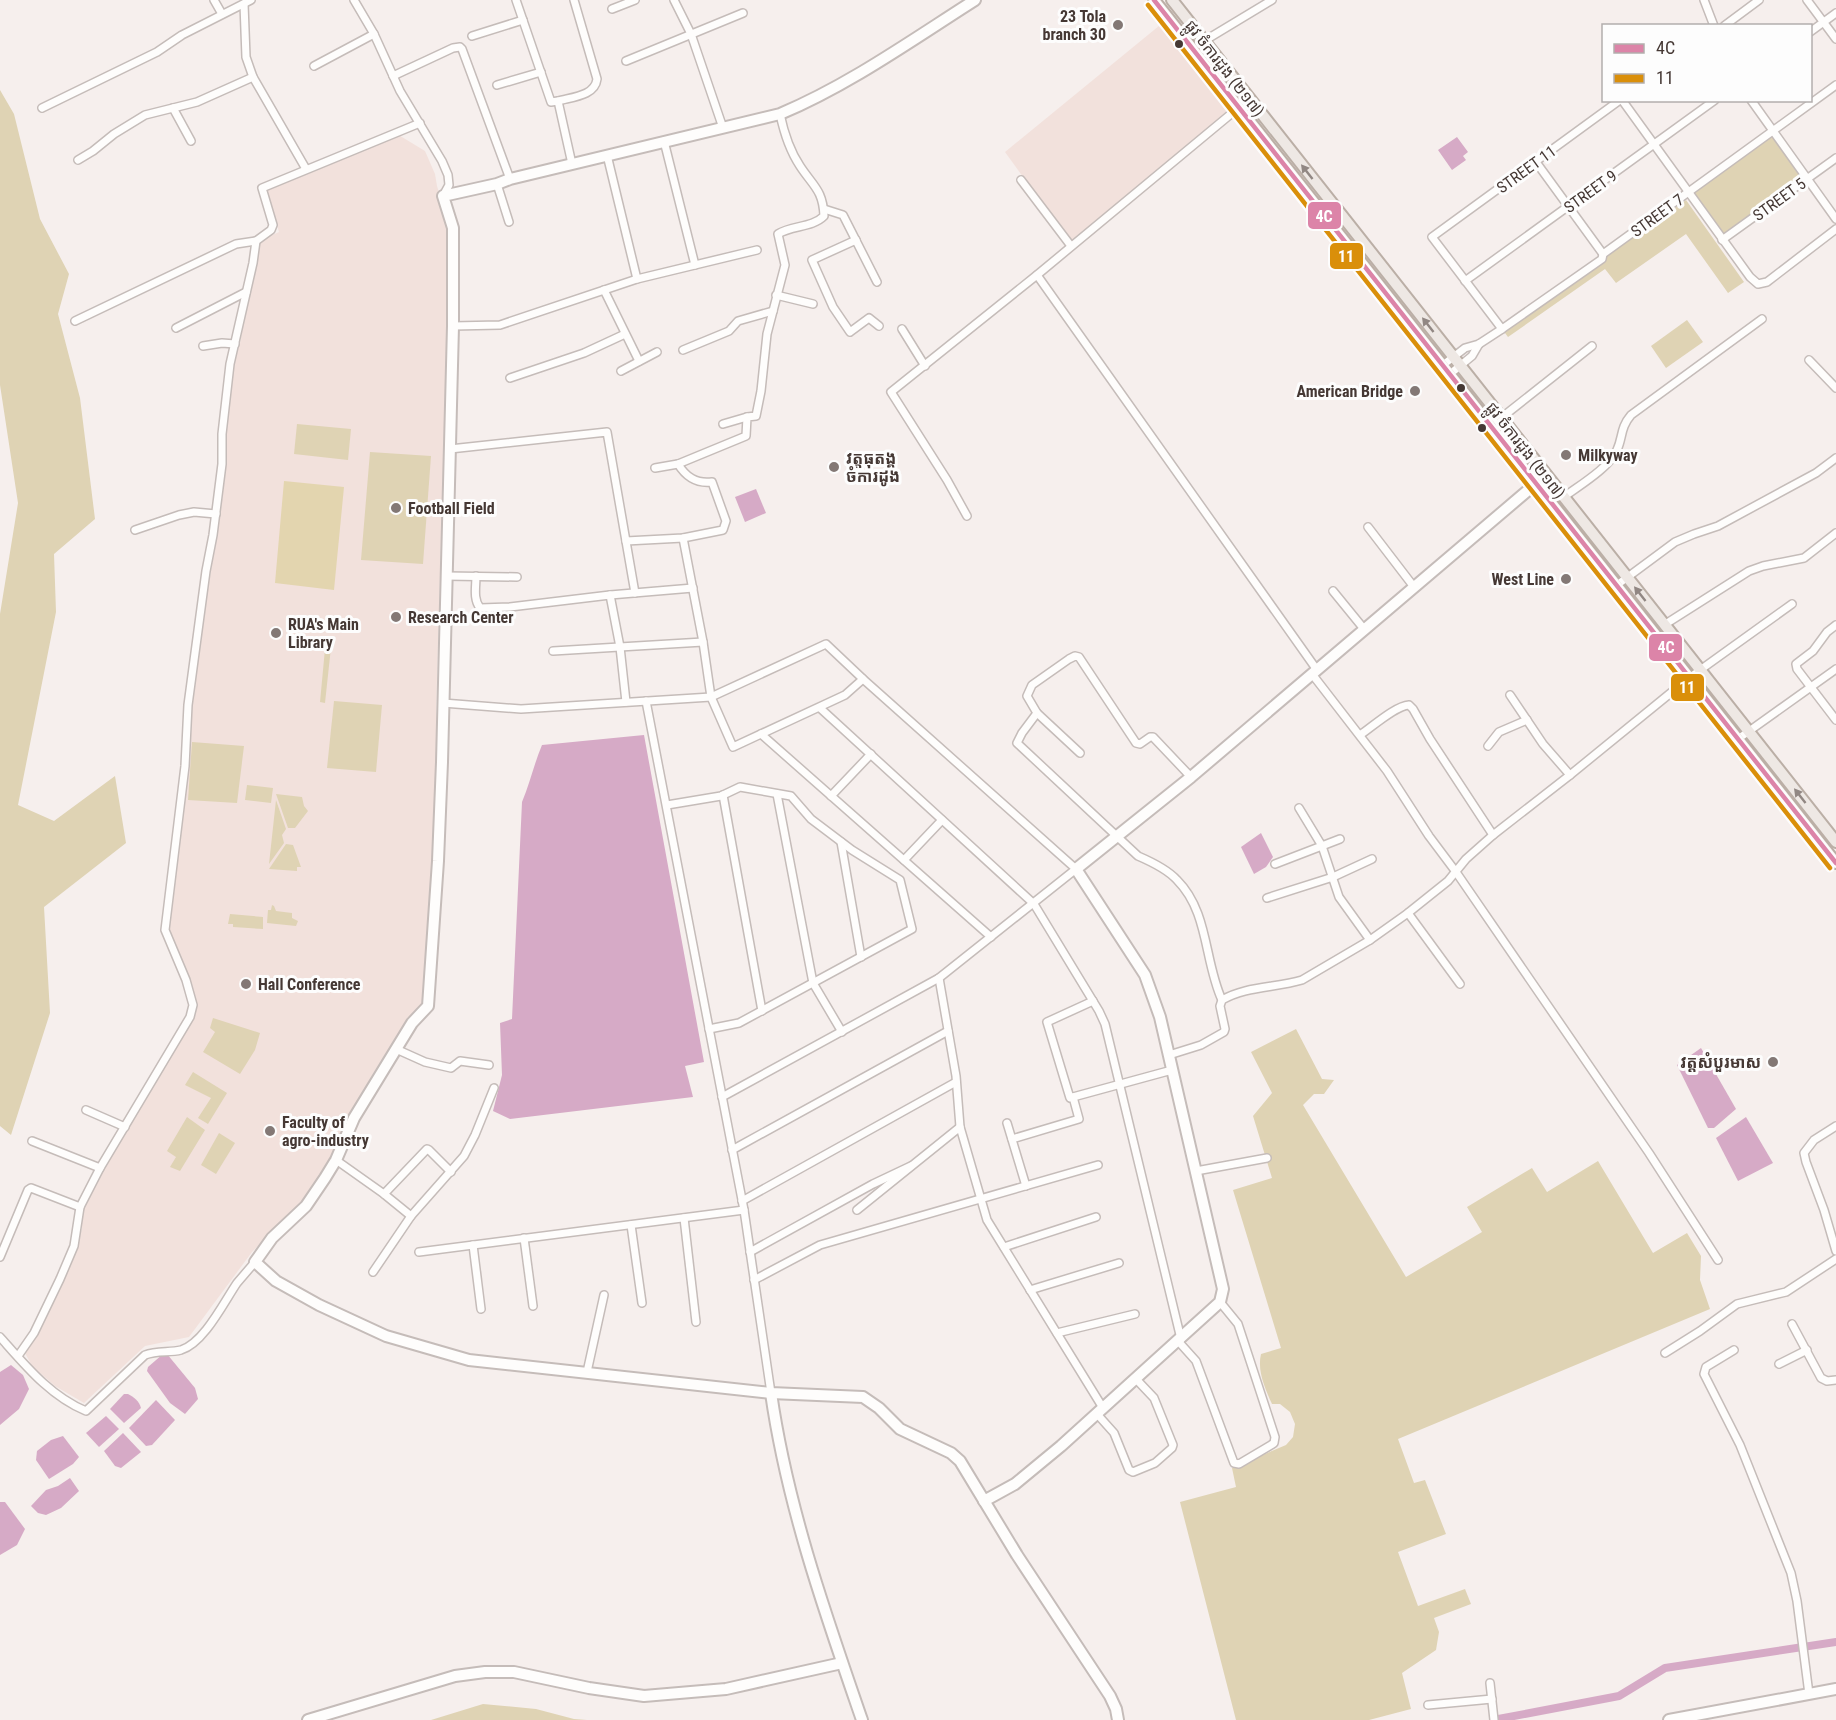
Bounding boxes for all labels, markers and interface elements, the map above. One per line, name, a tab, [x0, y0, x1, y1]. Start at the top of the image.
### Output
place label: 23 Tola branch 30	[1043, 7, 1106, 44]
street label: ផ្លូវ ចំការដូង (២១៧)	[1177, 16, 1269, 123]
marker: 23 Tola branch 30	[1111, 18, 1125, 32]
legend	[1602, 24, 1812, 102]
text: 4C	[1656, 37, 1675, 58]
unlabelled marker	[1173, 38, 1185, 50]
text: 11	[1656, 67, 1674, 88]
street label: STREET 11	[1493, 142, 1560, 197]
one-way arrow	[1301, 165, 1313, 181]
street label: STREET 9	[1560, 166, 1620, 217]
street label: STREET 5	[1749, 174, 1810, 225]
street label: STREET 7	[1627, 190, 1688, 241]
line badge: 4C	[1307, 201, 1342, 230]
text: 4C	[1315, 207, 1333, 226]
line badge: 11	[1329, 242, 1364, 270]
text: 11	[1338, 247, 1354, 266]
one-way arrow	[1422, 318, 1434, 333]
place label: American Bridge	[1297, 382, 1403, 401]
unlabelled marker	[1455, 382, 1467, 394]
marker: American Bridge	[1408, 384, 1422, 398]
street label: ផ្លូវ ចំការដូង (២១៧)	[1478, 398, 1570, 505]
unlabelled marker	[1476, 422, 1488, 434]
place label: Milkyway	[1578, 446, 1638, 465]
marker: Milkyway	[1559, 448, 1573, 462]
place label: វត្តធុតង្គ ចំការដូង	[846, 449, 900, 487]
marker: វត្តធុតង្គ ចំការដូង	[827, 460, 841, 474]
place label: Football Field	[408, 499, 495, 518]
marker: Football Field	[389, 501, 403, 515]
place label: West Line	[1492, 570, 1554, 589]
marker: West Line	[1559, 572, 1573, 586]
one-way arrow	[1633, 586, 1646, 602]
place label: Research Center	[408, 608, 514, 627]
marker: Research Center	[389, 610, 403, 624]
place label: RUA's Main Library	[288, 615, 359, 652]
marker: RUA's Main Library	[269, 626, 283, 640]
line badge: 4C	[1648, 633, 1683, 662]
text: 4C	[1657, 638, 1675, 657]
line badge: 11	[1670, 673, 1705, 702]
text: 11	[1679, 678, 1695, 697]
one-way arrow	[1793, 788, 1806, 804]
place label: Hall Conference	[258, 975, 361, 994]
marker: Hall Conference	[239, 977, 253, 991]
place label: វត្តសំបួរមាស	[1680, 1051, 1761, 1072]
marker: វត្តសំបួរមាស	[1766, 1055, 1780, 1069]
place label: Faculty of agro-industry	[282, 1113, 369, 1150]
marker: Faculty of agro-industry	[263, 1124, 277, 1138]

